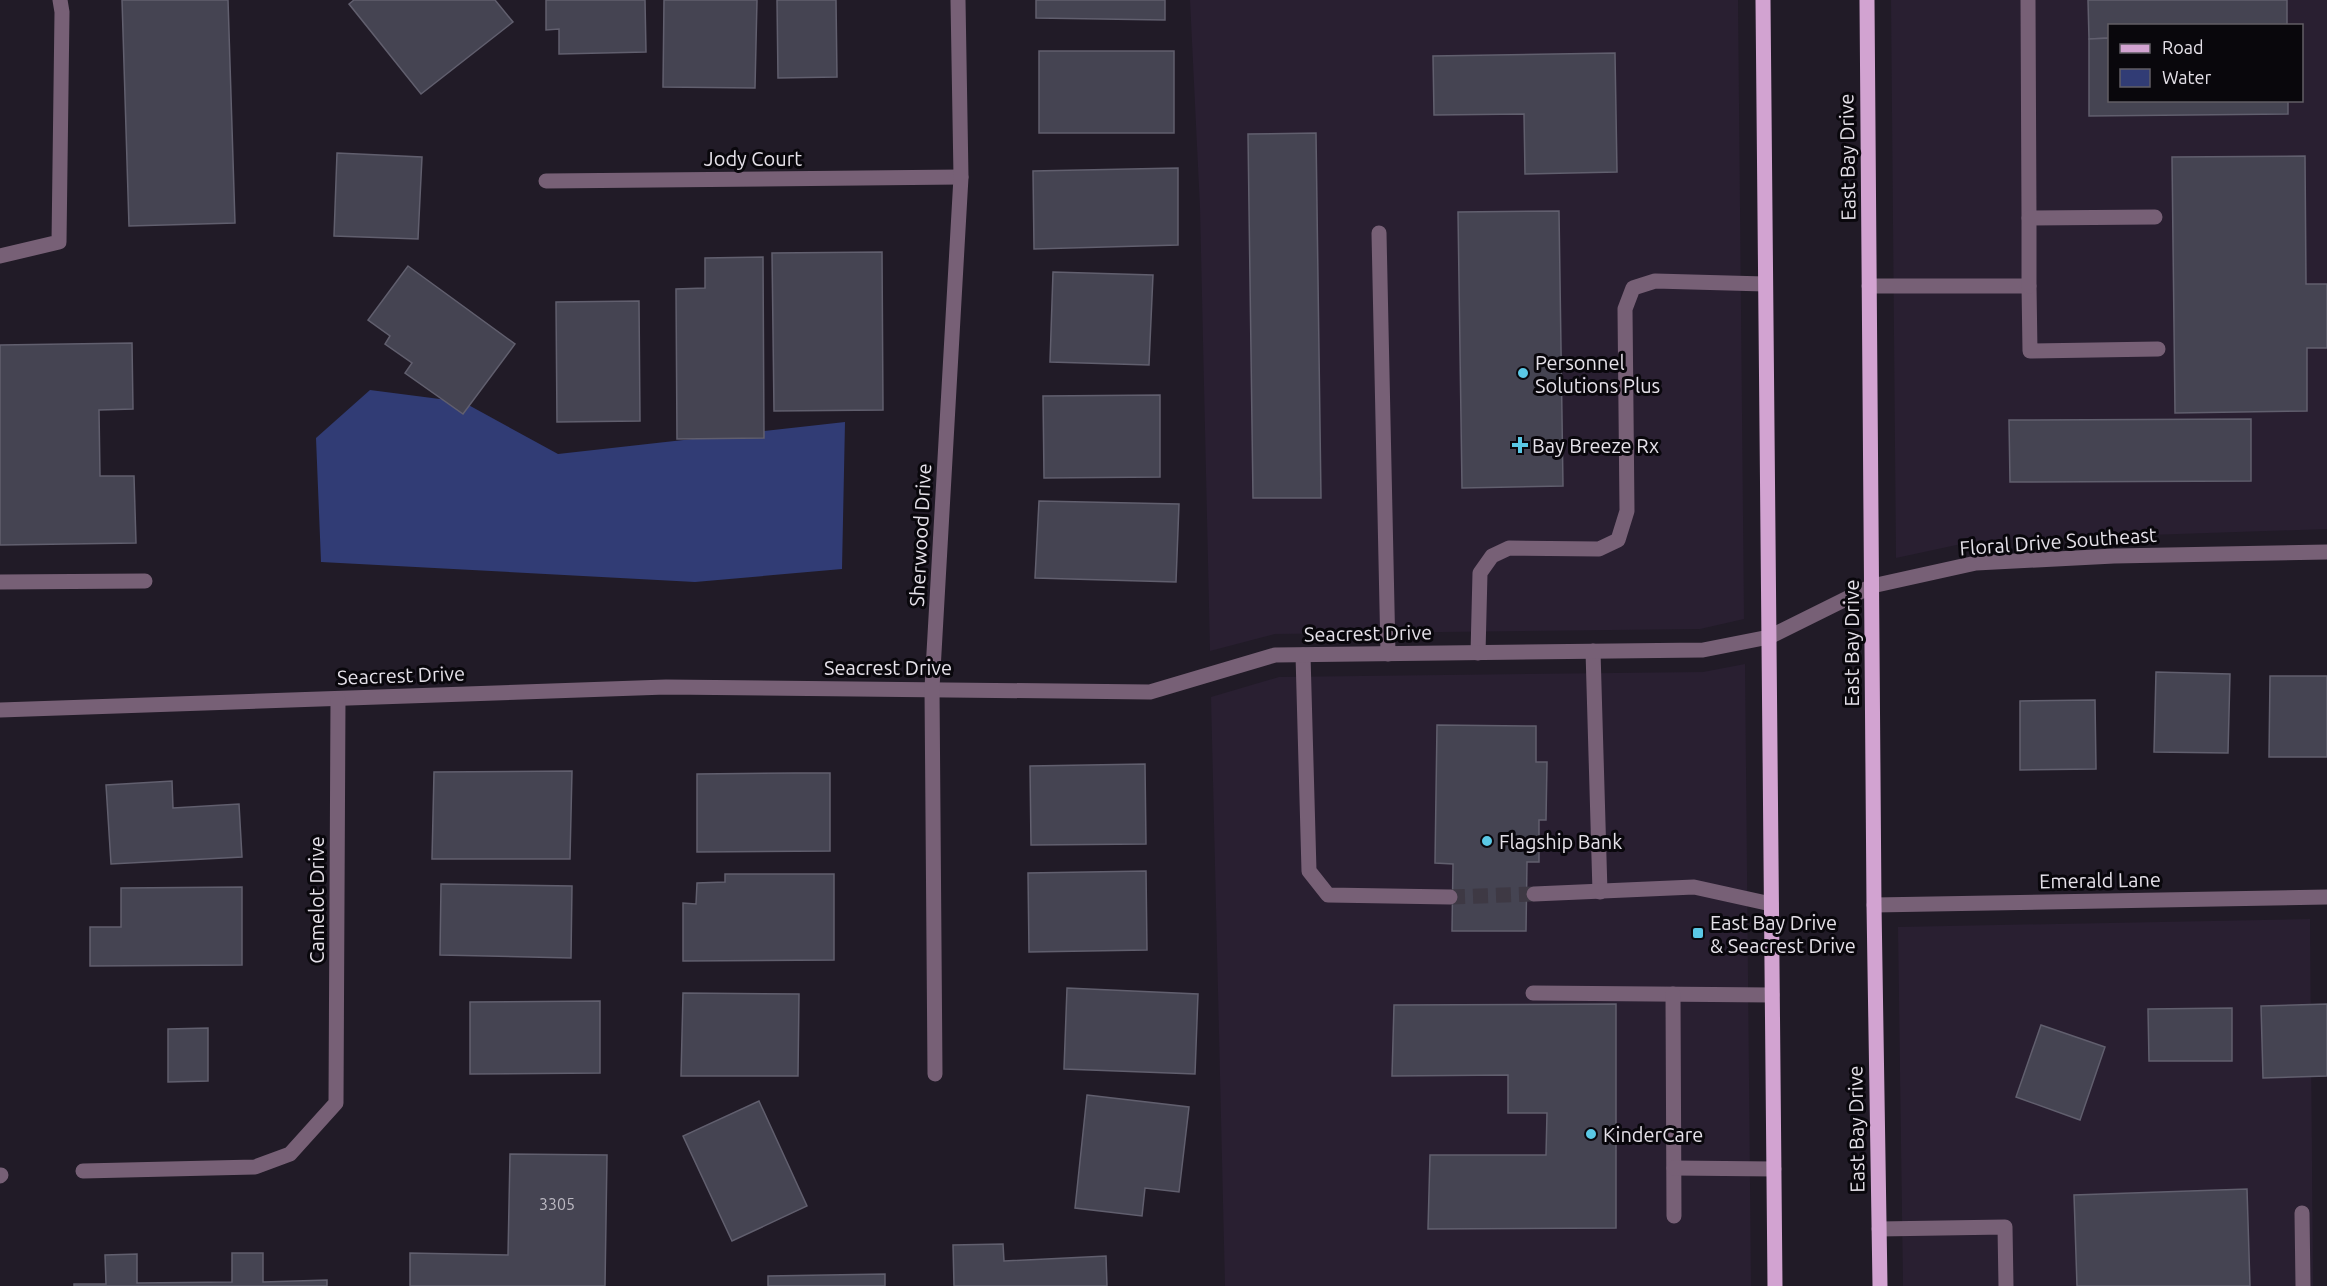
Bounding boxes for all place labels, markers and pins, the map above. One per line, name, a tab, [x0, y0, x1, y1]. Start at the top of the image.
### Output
place label: Personnel Solutions Plus	[1535, 351, 1660, 397]
marker: Personnel Solutions Plus	[1516, 366, 1530, 380]
place label: Bay Breeze Rx	[1532, 434, 1659, 457]
marker: Bay Breeze Rx	[1513, 438, 1527, 452]
place label: Flagship Bank	[1499, 830, 1622, 853]
marker: Flagship Bank	[1480, 834, 1494, 848]
place label: East Bay Drive & Seacrest Drive	[1710, 911, 1856, 957]
marker: East Bay Drive & Seacrest Drive	[1691, 926, 1705, 940]
place label: KinderCare	[1603, 1123, 1703, 1146]
marker: KinderCare	[1584, 1127, 1598, 1141]

